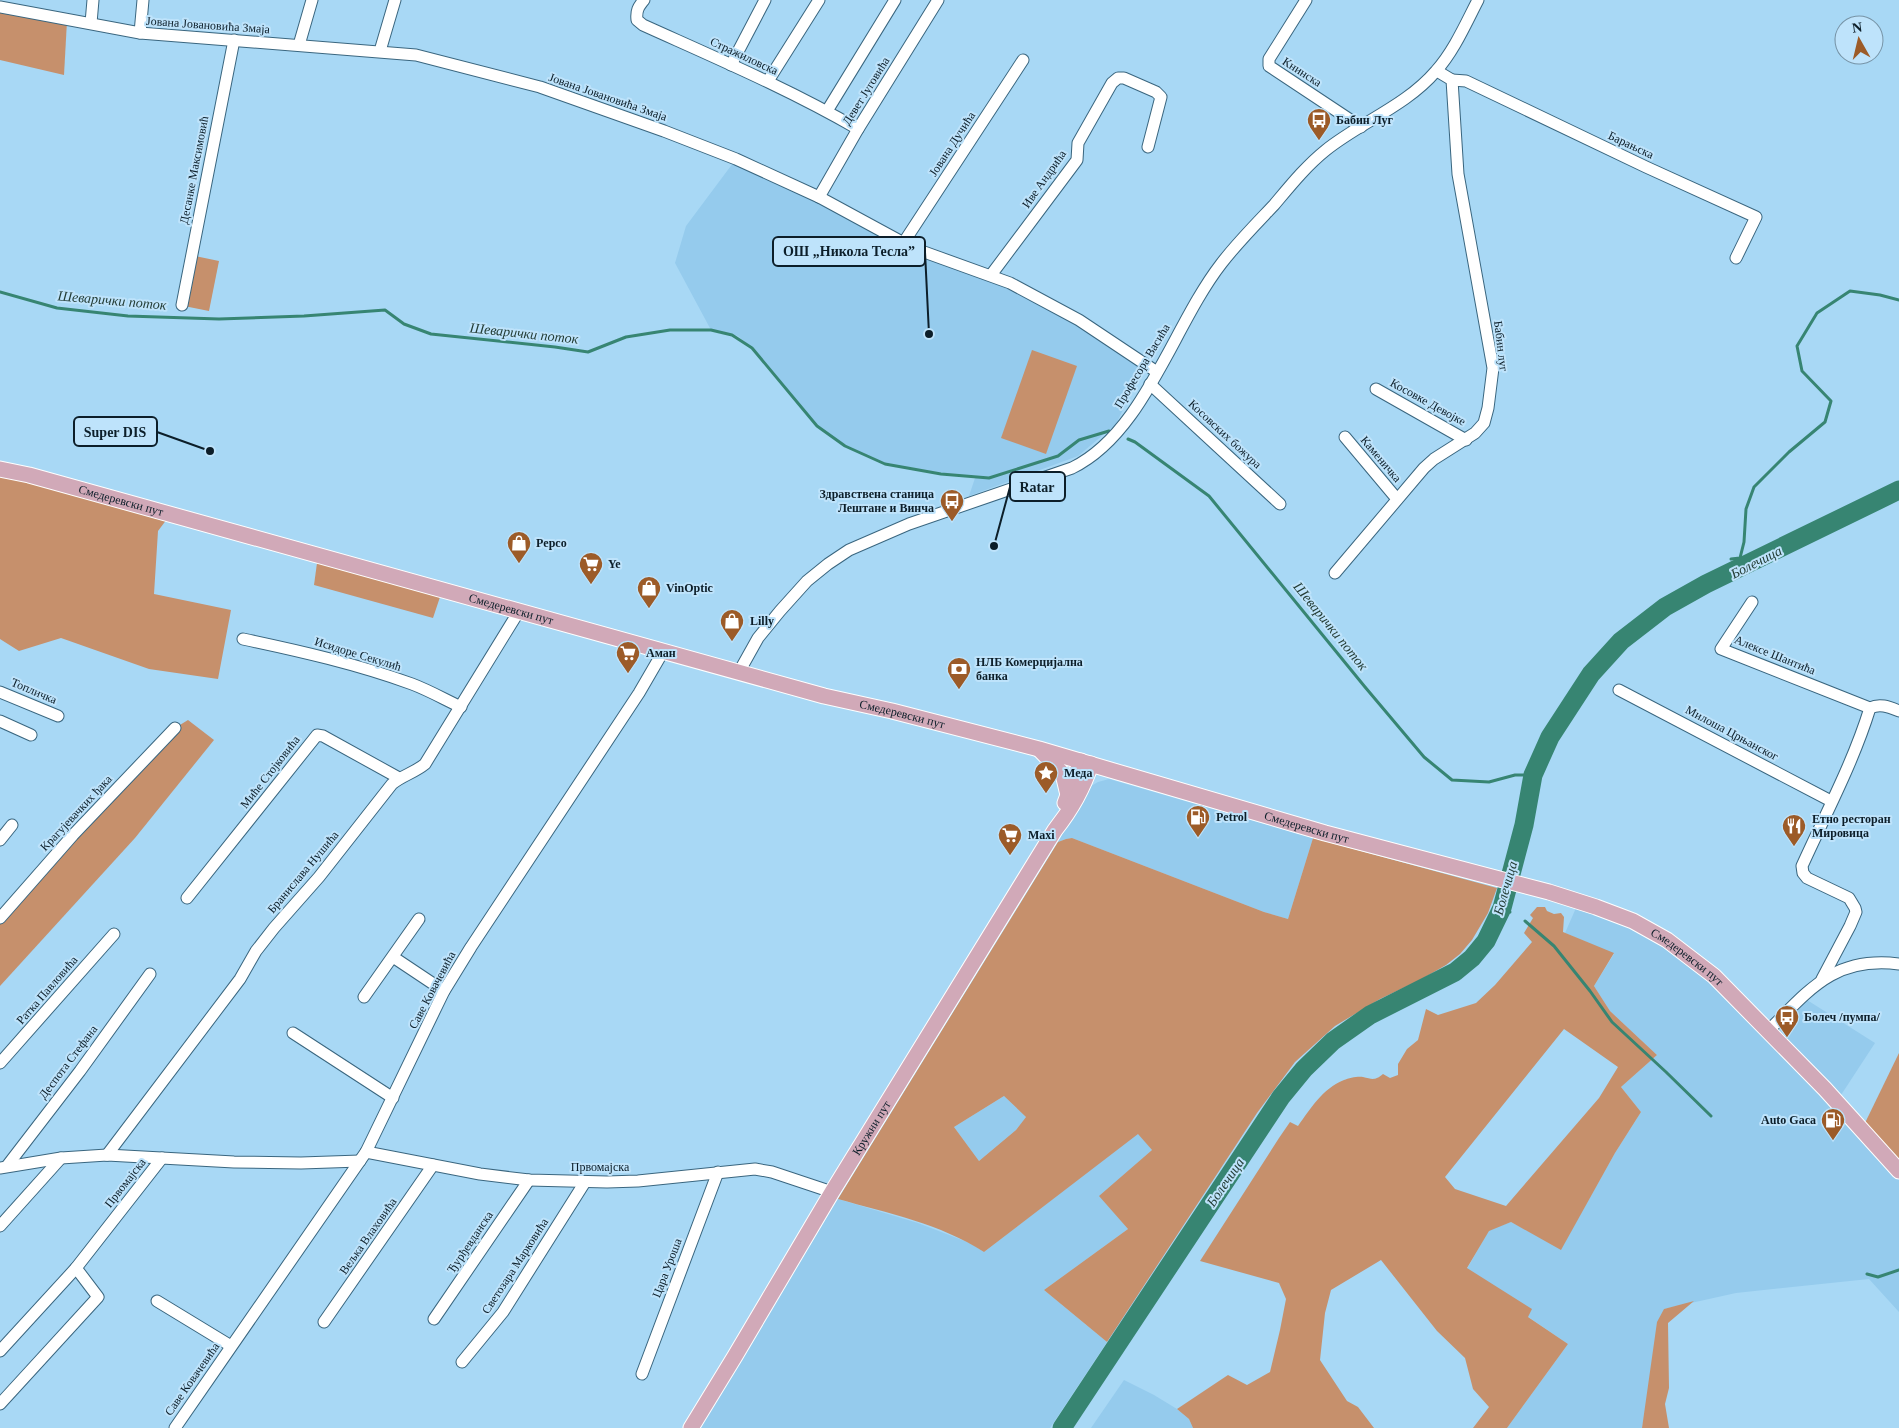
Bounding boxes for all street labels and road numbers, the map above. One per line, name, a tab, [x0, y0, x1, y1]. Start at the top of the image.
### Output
street label: Јована Јовановића Змаја	[146, 14, 271, 36]
street label: Стражиловска	[708, 34, 781, 78]
street label: Девет Југовића	[840, 54, 893, 128]
street label: Книнска	[1280, 54, 1325, 90]
street label: Јована Јовановића Змаја	[547, 70, 670, 124]
street label: Јована Дучића	[926, 109, 978, 179]
street label: Десанке Максимовић	[177, 115, 211, 225]
street label: Барањска	[1606, 128, 1657, 162]
street label: Иве Андрића	[1019, 147, 1069, 211]
street label: Бабин луг	[1491, 320, 1511, 372]
street label: Професора Васића	[1111, 321, 1173, 411]
street label: Косовке Девојке	[1388, 376, 1468, 428]
street label: Косовских божура	[1186, 397, 1265, 472]
street label: Каменичка	[1358, 433, 1405, 485]
street label: Смедеревски пут	[77, 482, 166, 519]
street label: Смедеревски пут	[467, 591, 556, 628]
street label: Алексе Шантића	[1732, 632, 1818, 678]
street label: Исидоре Секулић	[313, 634, 403, 674]
street label: Топличка	[9, 675, 60, 707]
street label: Смедеревски пут	[858, 697, 947, 732]
street label: Милоша Црњанског	[1683, 703, 1781, 763]
street label: Миће Стојковића	[237, 732, 303, 811]
street label: Крагујевачких ђака	[37, 772, 115, 854]
street label: Смедеревски пут	[1263, 809, 1351, 846]
street label: Бранислава Нушића	[264, 827, 342, 916]
street label: Смедеревски пут	[1648, 925, 1727, 989]
street label: Саве Ковачевића	[406, 948, 459, 1031]
street label: Ратка Павловића	[14, 953, 81, 1027]
street label: Деспота Стефана	[36, 1022, 101, 1102]
street label: Кружни пут	[849, 1098, 894, 1158]
street label: Првомајска	[101, 1155, 149, 1210]
street label: Првомајска	[571, 1160, 630, 1174]
street label: Вељка Влаховића	[336, 1194, 400, 1277]
street label: Ђурђевданска	[444, 1208, 496, 1276]
street label: Светозара Марковића	[479, 1215, 551, 1316]
street label: Цара Уроша	[649, 1236, 685, 1300]
street label: Саве Ковачевића	[162, 1339, 223, 1418]

